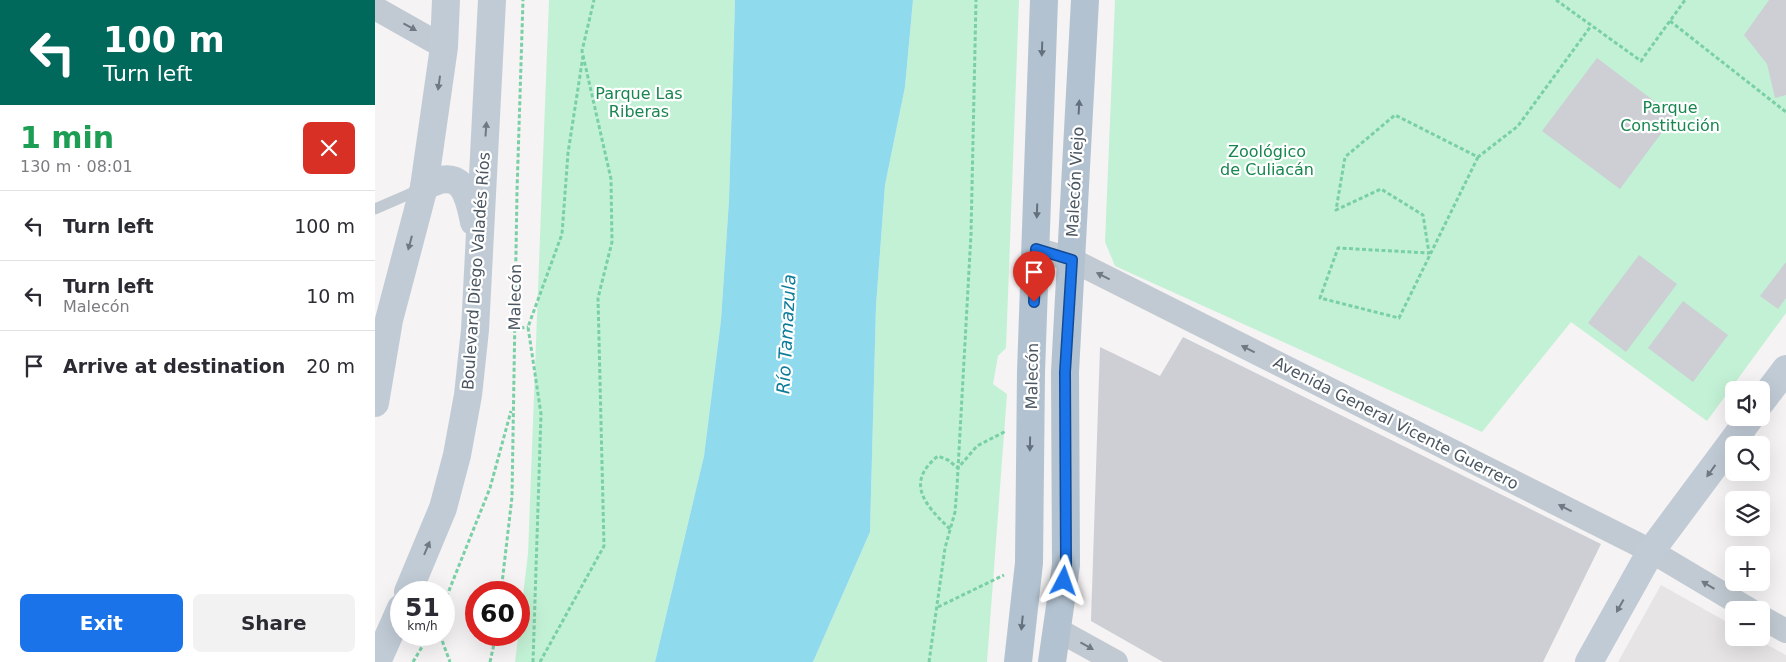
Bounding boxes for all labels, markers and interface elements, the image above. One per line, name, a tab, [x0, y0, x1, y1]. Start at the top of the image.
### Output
icon: left	[20, 20, 85, 85]
text: 100 m	[103, 20, 225, 60]
one-way arrow	[403, 23, 416, 32]
one-way arrow	[1038, 41, 1046, 57]
text: Turn left	[103, 61, 192, 86]
one-way arrow	[435, 76, 443, 92]
park label: Parque Las Riberas	[595, 84, 683, 121]
park label: Parque Constitución	[1620, 98, 1720, 135]
one-way arrow	[1076, 99, 1084, 115]
text: 1 min	[20, 120, 114, 155]
one-way arrow	[482, 121, 490, 137]
button: close	[303, 122, 355, 174]
street label: Malecón Viejo	[1063, 126, 1087, 238]
park label: Zoológico de Culiacán	[1220, 142, 1314, 179]
street label: Boulevard Diego Valadés Ríos	[458, 151, 494, 391]
text: 130 m · 08:01	[20, 157, 133, 176]
one-way arrow	[1033, 203, 1041, 219]
icon: left	[20, 212, 48, 240]
text: Turn left	[63, 215, 154, 237]
text: 100 m	[294, 215, 355, 237]
one-way arrow	[405, 235, 413, 250]
pin	[1013, 251, 1055, 302]
icon: arrive	[1020, 258, 1048, 286]
street label: Malecón	[505, 264, 525, 330]
one-way arrow	[1095, 271, 1110, 280]
water label: Río Tamazula	[772, 274, 800, 394]
text: Turn left	[63, 275, 154, 297]
icon: left	[20, 282, 48, 310]
text: 10 m	[306, 285, 355, 307]
text: Malecón	[63, 297, 130, 316]
street label: Malecón	[1022, 343, 1042, 409]
one-way arrow	[1241, 344, 1255, 352]
icon: arrive	[20, 352, 48, 380]
street label: Avenida General Vicente Guerrero	[1270, 353, 1522, 493]
text: Arrive at destination	[63, 355, 285, 377]
text: 20 m	[306, 355, 355, 377]
map controls	[1725, 381, 1770, 646]
button: sound	[1725, 381, 1770, 426]
one-way arrow	[1026, 436, 1034, 452]
button: search	[1725, 436, 1770, 481]
one-way arrow	[1705, 464, 1716, 477]
button: layers	[1725, 491, 1770, 536]
one-way arrow	[1558, 504, 1572, 512]
one-way arrow	[423, 540, 431, 555]
button: +	[1725, 546, 1770, 591]
position arrow	[1037, 554, 1089, 606]
speed limit sign: 60	[465, 581, 530, 646]
one-way arrow	[1701, 581, 1714, 590]
text: 51	[405, 593, 440, 622]
button: Exit	[20, 594, 183, 652]
button: Share	[193, 594, 355, 652]
one-way arrow	[1616, 599, 1625, 612]
button: −	[1725, 601, 1770, 646]
one-way arrow	[1018, 615, 1026, 631]
text: km/h	[407, 619, 438, 633]
one-way arrow	[1080, 642, 1094, 650]

